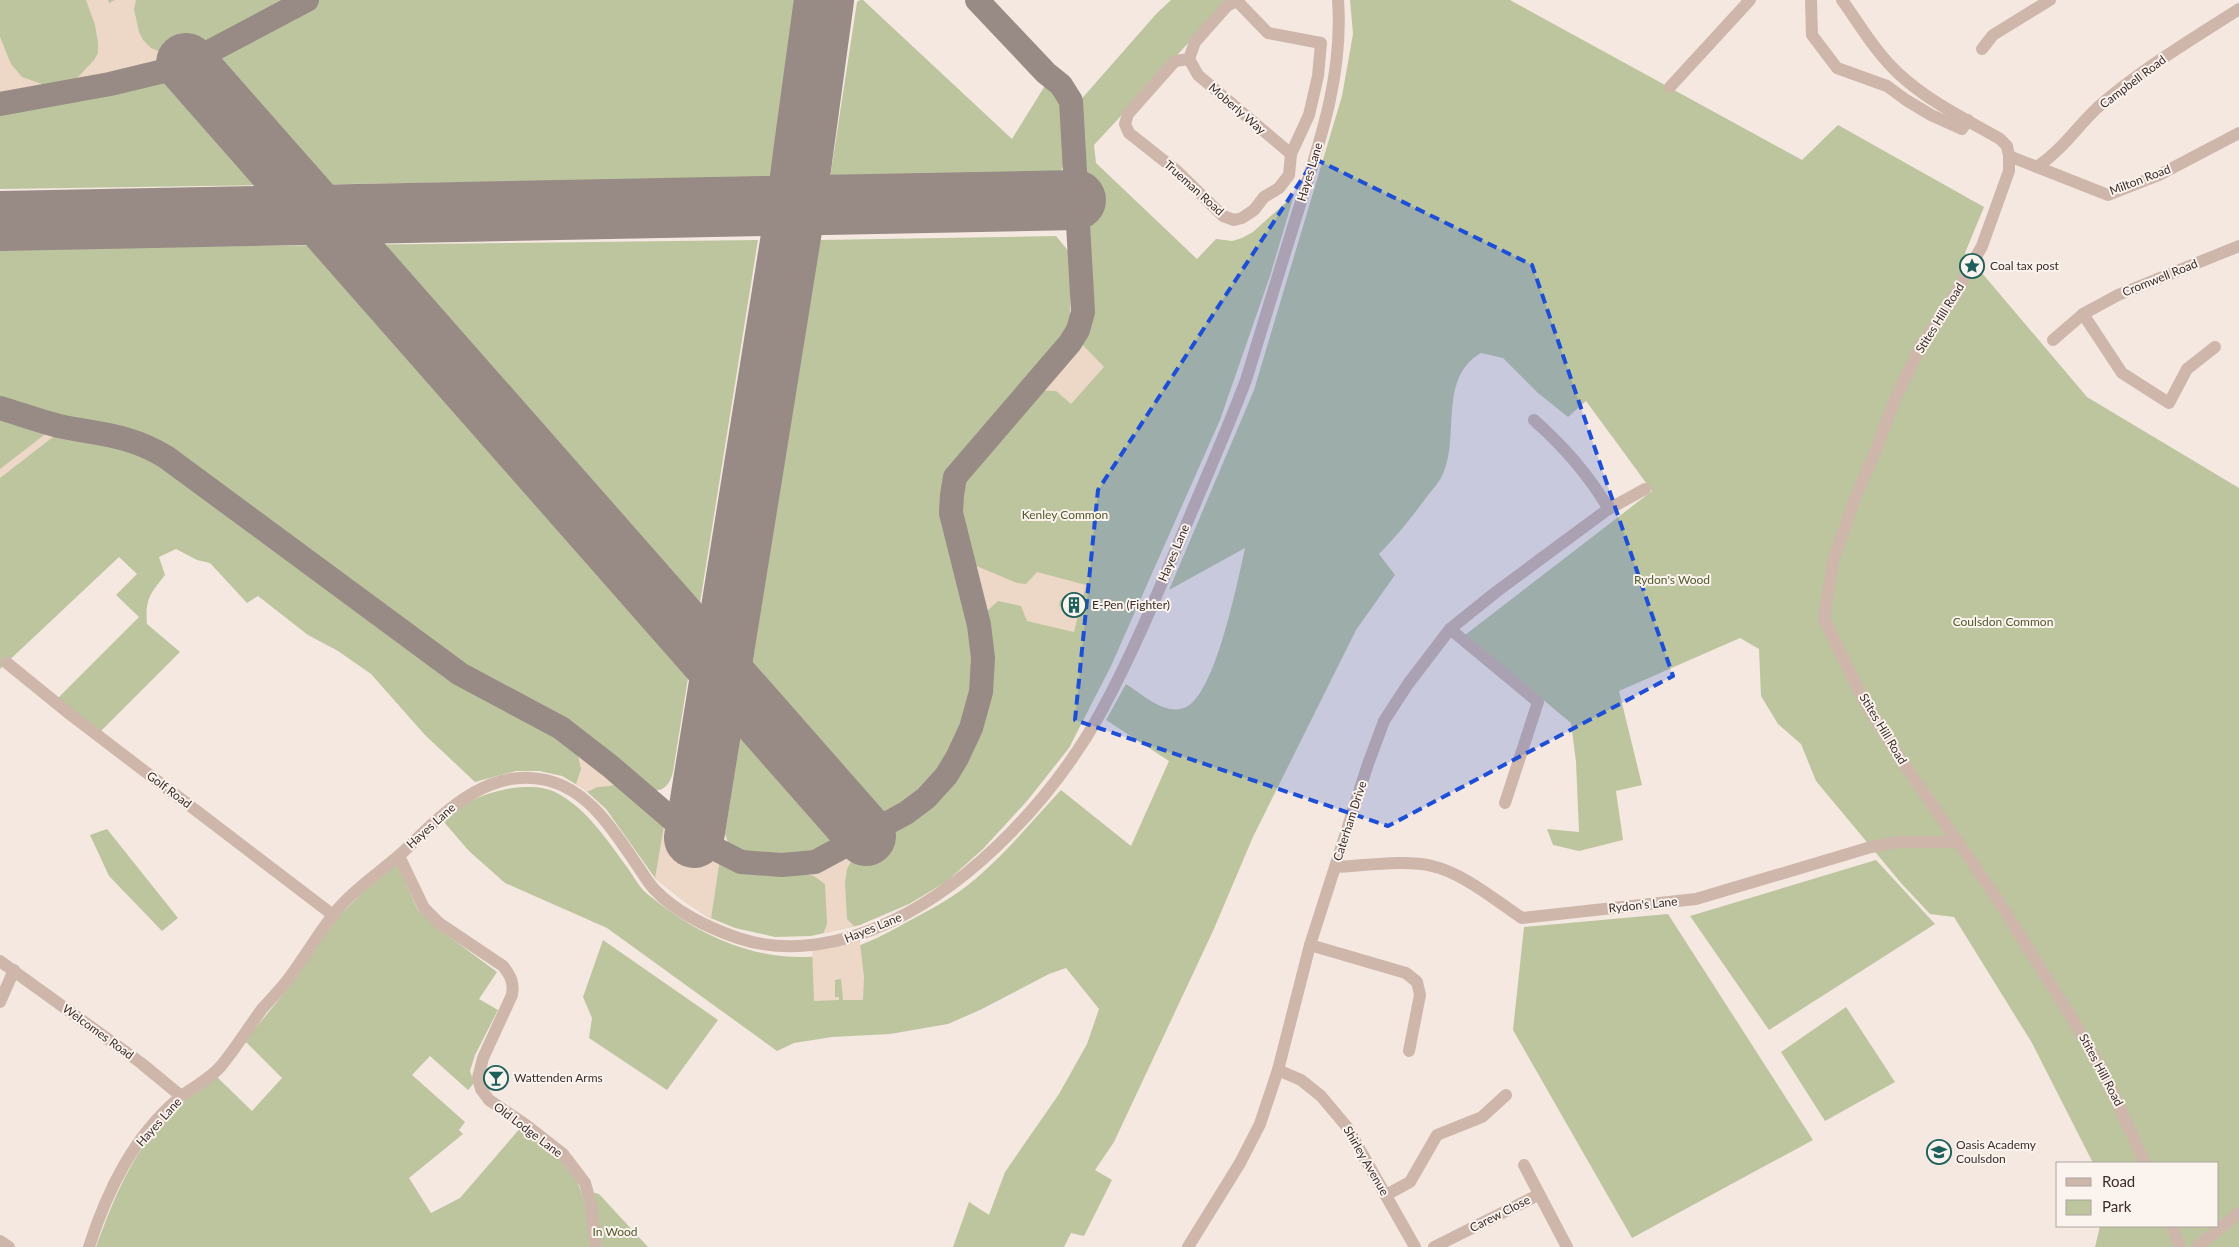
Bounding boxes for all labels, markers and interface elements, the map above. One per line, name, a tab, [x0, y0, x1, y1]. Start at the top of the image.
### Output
street label: Campbell Road	[2097, 52, 2169, 111]
street label: Moberly Way	[1206, 80, 1269, 138]
street label: Hayes Lane	[1293, 141, 1326, 203]
street label: Trueman Road	[1161, 157, 1227, 218]
street label: Milton Road	[2107, 161, 2172, 198]
place icon: Coal tax post	[1959, 253, 1985, 279]
street label: Cromwell Road	[2120, 256, 2200, 299]
place label: Coal tax post	[1990, 258, 2060, 273]
street label: Stites Hill Road	[1912, 280, 1967, 356]
park label: Kenley Common	[1022, 507, 1108, 522]
street label: Hayes Lane	[1155, 522, 1192, 584]
park label: Rydon's Wood	[1634, 572, 1710, 587]
building icon: E-Pen (Fighter)	[1061, 592, 1087, 618]
place label: E-Pen (Fighter)	[1092, 597, 1170, 612]
park label: Coulsdon Common	[1953, 614, 2053, 629]
street label: Stites Hill Road	[1856, 691, 1910, 767]
street label: Golf Road	[144, 768, 195, 811]
street label: Caterham Drive	[1330, 779, 1369, 863]
street label: Hayes Lane	[403, 800, 458, 851]
street label: Rydon's Lane	[1608, 893, 1678, 916]
street label: Hayes Lane	[842, 909, 904, 946]
street label: Welcomes Road	[60, 1001, 137, 1062]
street label: Stites Hill Road	[2076, 1031, 2127, 1109]
bar icon: Wattenden Arms	[483, 1065, 509, 1091]
place label: Wattenden Arms	[514, 1070, 603, 1085]
street label: Hayes Lane	[133, 1094, 184, 1149]
street label: Old Lodge Lane	[491, 1099, 566, 1160]
street label: Shirley Avenue	[1341, 1123, 1392, 1198]
place label: Oasis Academy Coulsdon	[1956, 1137, 2037, 1166]
school or university icon: Oasis Academy Coulsdon	[1926, 1139, 1952, 1165]
legend	[2056, 1162, 2219, 1227]
text: Road	[2102, 1172, 2135, 1190]
street label: Carew Close	[1467, 1192, 1533, 1235]
text: Park	[2102, 1197, 2132, 1215]
park label: In Wood	[593, 1224, 637, 1239]

